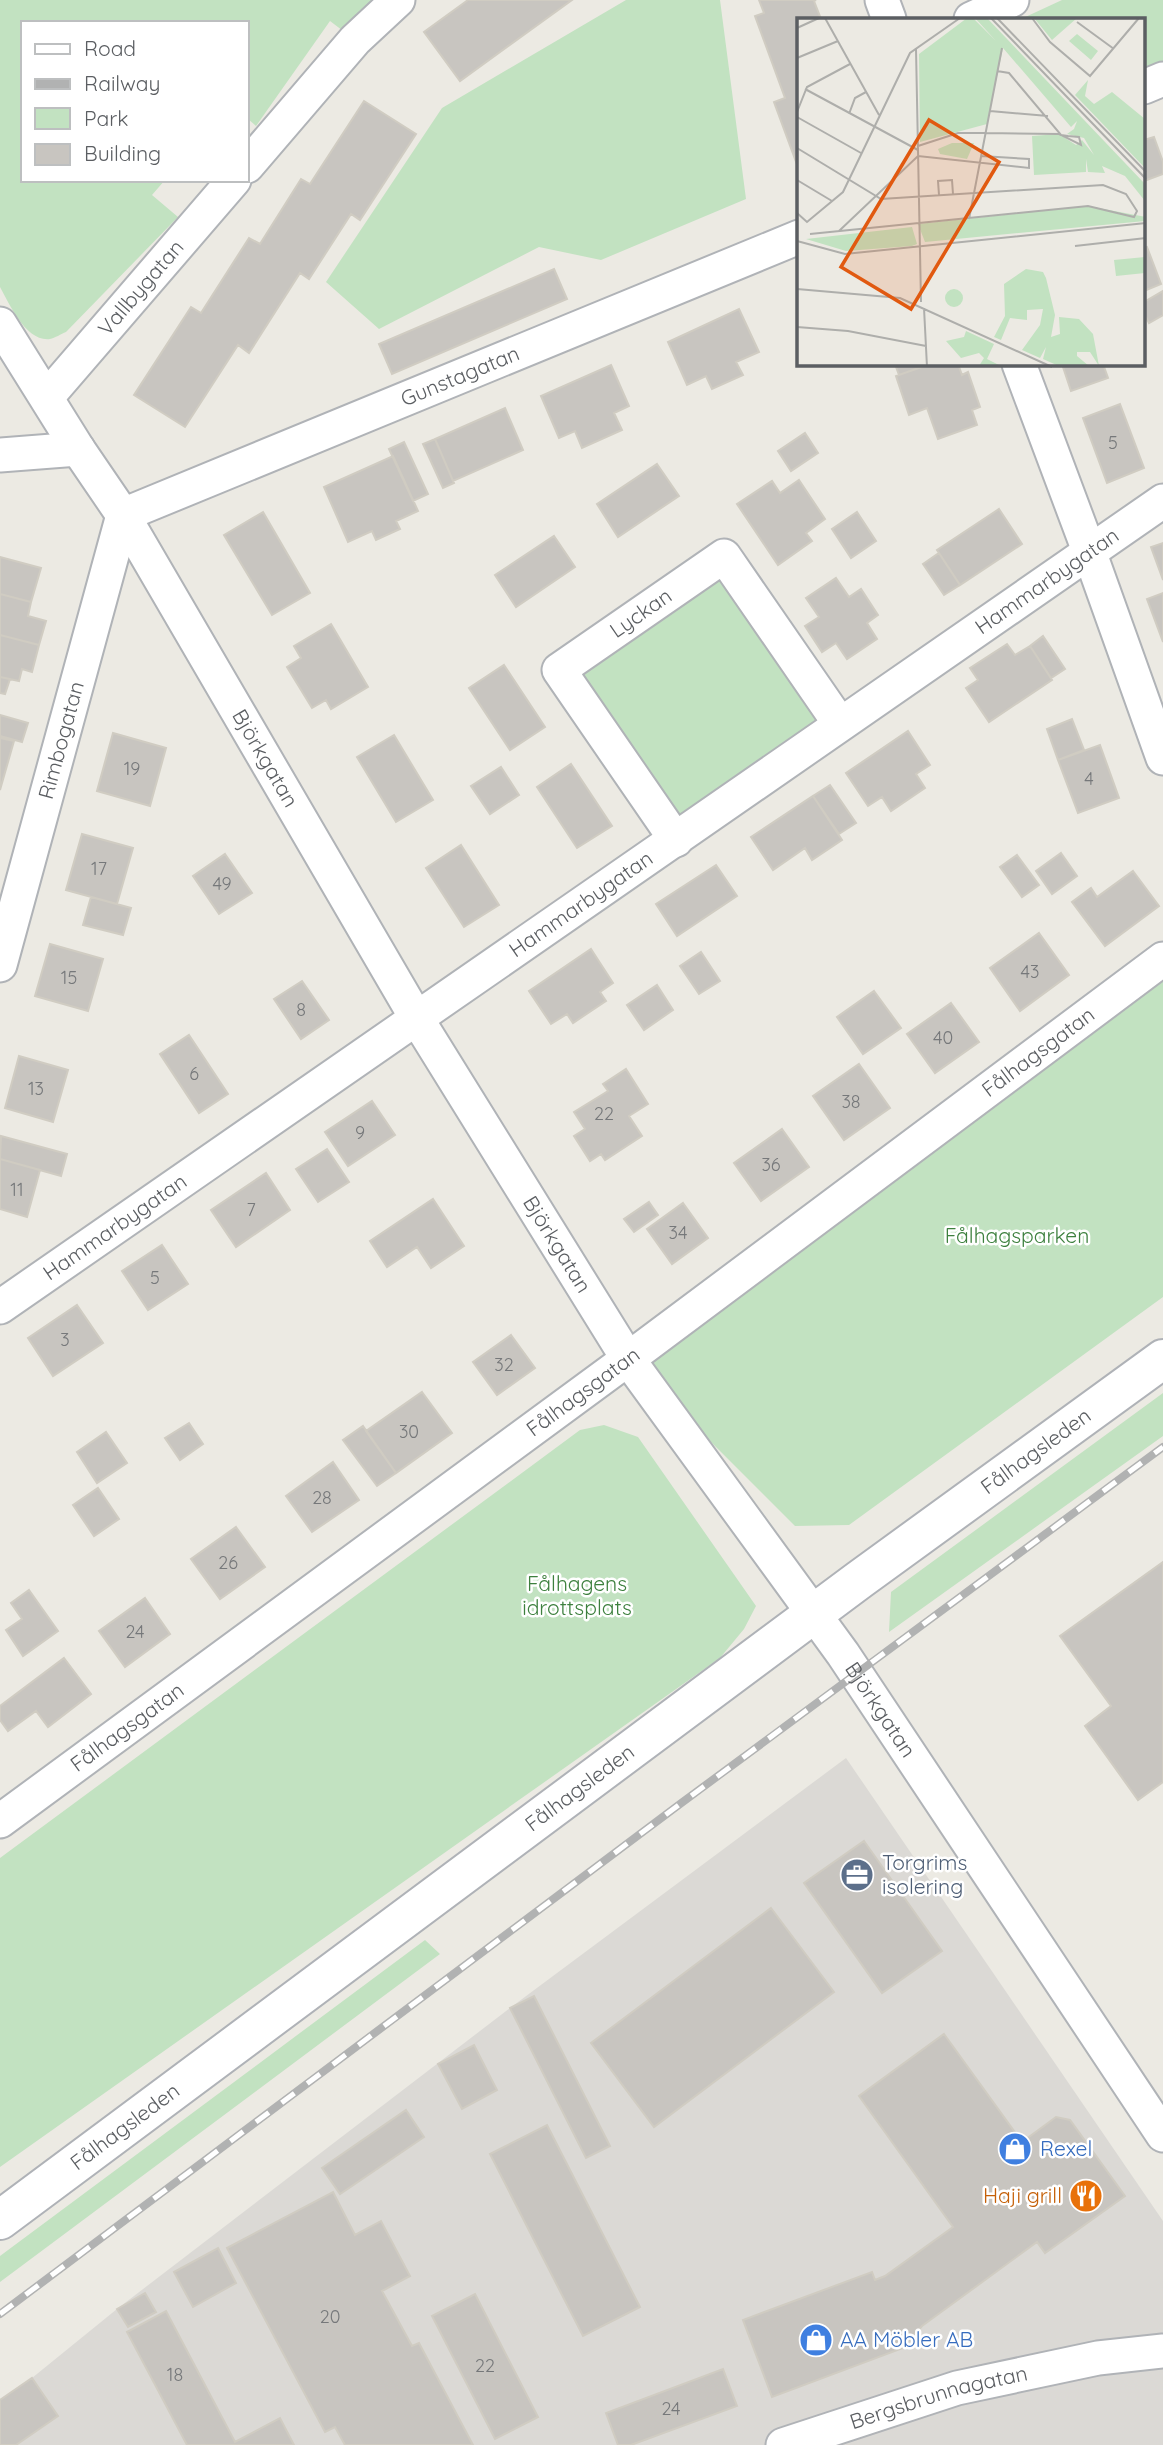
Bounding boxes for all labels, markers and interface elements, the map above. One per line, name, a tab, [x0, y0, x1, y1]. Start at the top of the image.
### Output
inset map	[797, 18, 1146, 366]
legend	[21, 21, 248, 182]
text: Road	[84, 35, 136, 61]
text: Railway	[84, 70, 160, 96]
text: Park	[84, 105, 128, 131]
text: Building	[84, 140, 161, 166]
street label: Vallbygatan	[92, 234, 189, 341]
street label: Gunstagatan	[396, 339, 523, 411]
house number: 5	[1108, 431, 1118, 454]
street label: Hammarbygatan	[970, 522, 1123, 639]
street label: Lyckan	[604, 582, 676, 643]
street label: Rimbogatan	[32, 678, 89, 802]
street label: Björkgatan	[227, 704, 305, 812]
house number: 19	[124, 757, 140, 780]
house number: 4	[1084, 767, 1094, 790]
street label: Hammarbygatan	[504, 845, 657, 962]
house number: 17	[91, 857, 107, 880]
house number: 49	[212, 872, 232, 895]
house number: 43	[1021, 960, 1039, 983]
house number: 15	[61, 966, 77, 989]
house number: 8	[296, 998, 306, 1021]
street label: Fålhagsgatan	[976, 1001, 1099, 1102]
house number: 40	[933, 1026, 953, 1049]
house number: 6	[189, 1062, 199, 1085]
house number: 13	[28, 1077, 44, 1100]
house number: 38	[841, 1090, 861, 1113]
house number: 22	[594, 1102, 614, 1125]
house number: 9	[355, 1121, 365, 1144]
house number: 36	[761, 1153, 781, 1176]
street label: Hammarbygatan	[38, 1168, 191, 1285]
house number: 11	[10, 1178, 24, 1201]
street label: Björkgatan	[518, 1191, 598, 1297]
house number: 7	[246, 1198, 256, 1221]
house number: 34	[669, 1221, 687, 1244]
park label: Fålhagsparken	[945, 1222, 1089, 1248]
house number: 5	[150, 1266, 160, 1289]
house number: 3	[60, 1328, 70, 1351]
street label: Fålhagsgatan	[521, 1341, 644, 1441]
house number: 32	[494, 1353, 514, 1376]
street label: Fålhagsleden	[975, 1402, 1095, 1499]
house number: 30	[399, 1420, 419, 1443]
house number: 28	[312, 1486, 332, 1509]
house number: 26	[218, 1551, 238, 1574]
park label: Fålhagens idrottsplats	[522, 1570, 632, 1620]
house number: 24	[125, 1620, 145, 1643]
street label: Björkgatan	[840, 1657, 922, 1762]
street label: Fålhagsgatan	[65, 1676, 188, 1777]
street label: Fålhagsleden	[519, 1738, 639, 1836]
place label: Torgrims isolering	[882, 1849, 967, 1899]
office icon: Torgrims isolering	[838, 1856, 876, 1894]
street label: Fålhagsleden	[65, 2077, 184, 2175]
shop icon: Rexel	[996, 2130, 1034, 2168]
place label: Rexel	[1040, 2135, 1092, 2161]
restaurant icon: Haji grill	[1067, 2177, 1105, 2215]
place label: Haji grill	[983, 2182, 1062, 2208]
house number: 20	[320, 2305, 340, 2328]
shop icon: AA Möbler AB	[797, 2321, 835, 2359]
place label: AA Möbler AB	[840, 2326, 973, 2352]
house number: 22	[475, 2354, 495, 2377]
street label: Bergsbrunnagatan	[846, 2359, 1030, 2434]
house number: 18	[167, 2363, 183, 2386]
house number: 24	[661, 2397, 681, 2420]

